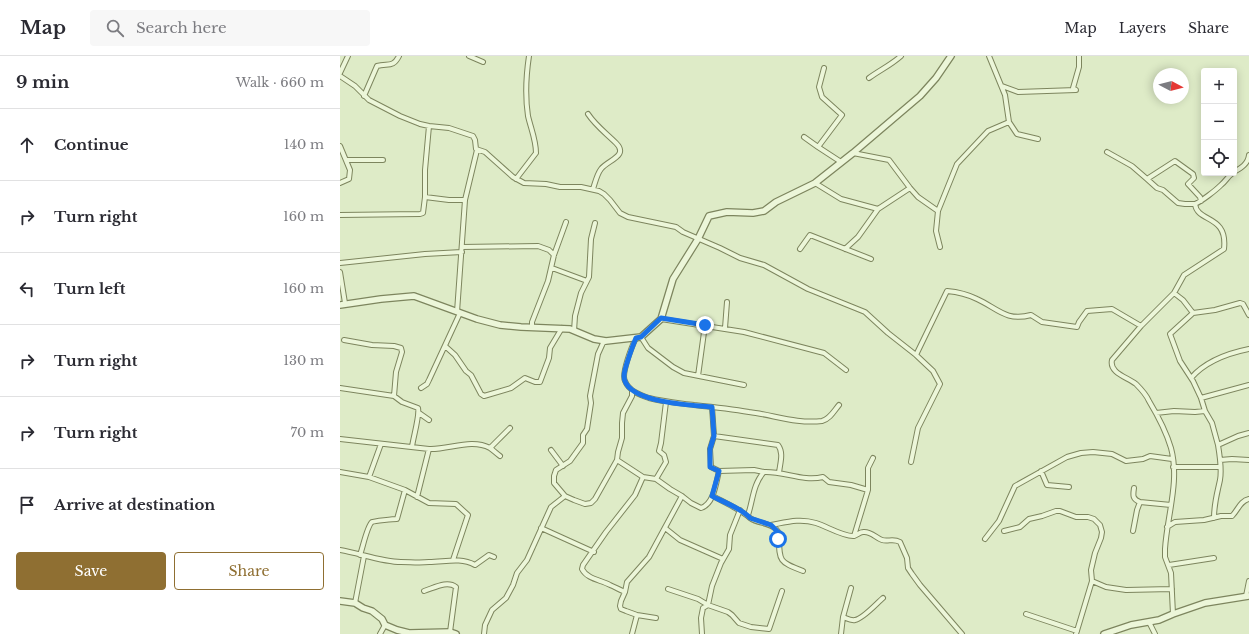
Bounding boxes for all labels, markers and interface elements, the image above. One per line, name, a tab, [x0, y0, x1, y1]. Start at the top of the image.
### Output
search box	[90, 10, 370, 46]
text: Map	[20, 16, 66, 39]
icon: search	[104, 17, 126, 39]
text: Search here	[136, 18, 227, 37]
text: Map	[1064, 19, 1097, 37]
text: Layers	[1119, 19, 1166, 37]
text: Share	[1188, 19, 1229, 37]
north arrow	[1153, 68, 1189, 104]
map controls	[1201, 68, 1237, 176]
button: +	[1201, 68, 1237, 104]
text: 9 min	[16, 72, 69, 93]
text: Walk · 660 m	[236, 74, 324, 91]
button: −	[1201, 104, 1237, 140]
icon: ahead	[16, 134, 38, 156]
text: Continue	[54, 135, 129, 154]
text: 140 m	[284, 136, 324, 153]
button: locate	[1201, 140, 1237, 176]
icon: right	[16, 206, 38, 228]
text: Turn right	[54, 207, 137, 226]
text: 160 m	[283, 208, 324, 225]
icon: left	[16, 278, 38, 300]
text: Turn left	[54, 279, 125, 298]
text: 160 m	[283, 280, 324, 297]
route end	[696, 316, 714, 334]
icon: right	[16, 350, 38, 372]
text: Turn right	[54, 351, 137, 370]
text: 130 m	[283, 352, 324, 369]
icon: right	[16, 422, 38, 444]
text: Turn right	[54, 423, 137, 442]
text: 70 m	[291, 424, 324, 441]
icon: arrive	[16, 494, 38, 516]
text: Arrive at destination	[54, 495, 215, 514]
route start	[769, 530, 787, 548]
button: Save	[16, 552, 166, 590]
button: Share	[174, 552, 324, 590]

